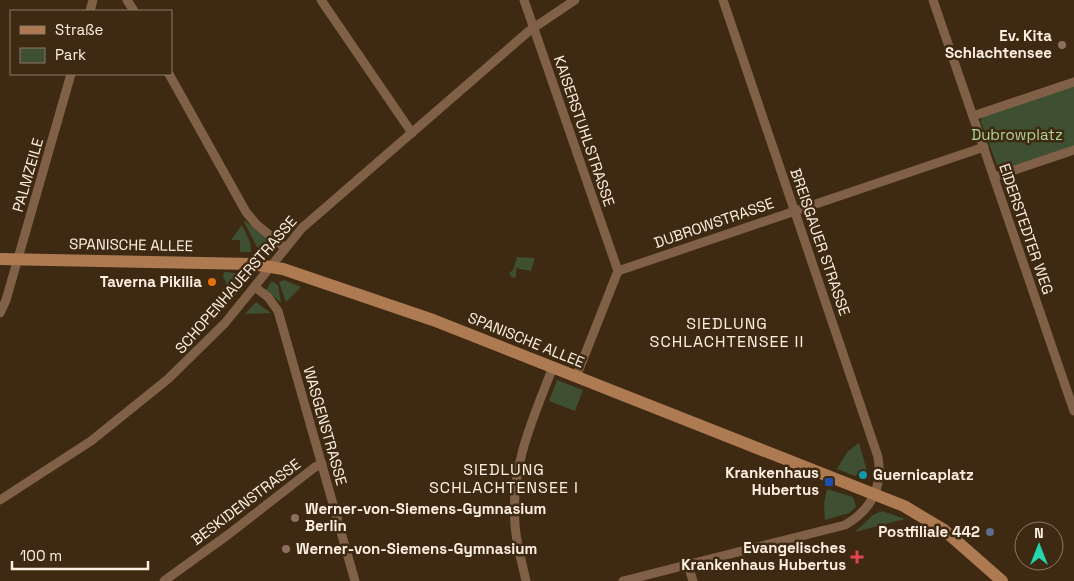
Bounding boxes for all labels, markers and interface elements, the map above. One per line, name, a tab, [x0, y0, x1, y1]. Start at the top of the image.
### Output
legend	[10, 10, 172, 75]
text: Straße	[55, 20, 104, 39]
place label: Ev. Kita Schlachtensee	[945, 26, 1052, 62]
marker: Ev. Kita Schlachtensee	[1056, 39, 1068, 51]
text: Park	[55, 45, 86, 64]
street label: KAISERSTUHLSTRASSE	[550, 53, 619, 209]
park label: Dubrowplatz	[971, 125, 1063, 144]
street label: PALMZEILE	[8, 136, 47, 214]
street label: EIDERSTEDTER WEG	[995, 161, 1058, 297]
street label: BREISGAUER STRASSE	[786, 166, 855, 318]
street label: DUBROWSTRASSE	[651, 193, 776, 252]
street label: SCHOPENHAUERSTRASSE	[171, 212, 301, 357]
street label: SPANISCHE ALLEE	[69, 234, 193, 255]
place label: Taverna Pikilia	[100, 272, 202, 291]
marker: Taverna Pikilia	[206, 276, 218, 288]
street label: SPANISCHE ALLEE	[465, 308, 587, 372]
district label: SIEDLUNG SCHLACHTENSEE II	[650, 313, 804, 352]
street label: WASGENSTRASSE	[299, 364, 352, 488]
street label: BESKIDENSTRASSE	[187, 454, 304, 549]
district label: SIEDLUNG SCHLACHTENSEE I	[429, 459, 579, 498]
place label: Krankenhaus Hubertus	[725, 463, 819, 499]
place label: Guernicaplatz	[873, 465, 974, 484]
marker: Guernicaplatz	[857, 469, 869, 481]
marker: Krankenhaus Hubertus	[823, 476, 835, 488]
place label: Werner-von-Siemens-Gymnasium Berlin	[305, 499, 546, 535]
marker: Werner-von-Siemens-Gymnasium Berlin	[289, 512, 301, 524]
north arrow	[1014, 521, 1064, 571]
place label: Postfiliale 442	[878, 522, 980, 541]
text: N	[1034, 524, 1044, 542]
marker: Postfiliale 442	[984, 526, 996, 538]
scale bar	[12, 538, 149, 570]
place label: Evangelisches Krankenhaus Hubertus	[681, 538, 846, 574]
place label: Werner-von-Siemens-Gymnasium	[296, 539, 537, 558]
marker: Werner-von-Siemens-Gymnasium	[280, 543, 292, 555]
text: 100 m	[20, 546, 62, 565]
marker: Evangelisches Krankenhaus Hubertus	[850, 550, 864, 564]

